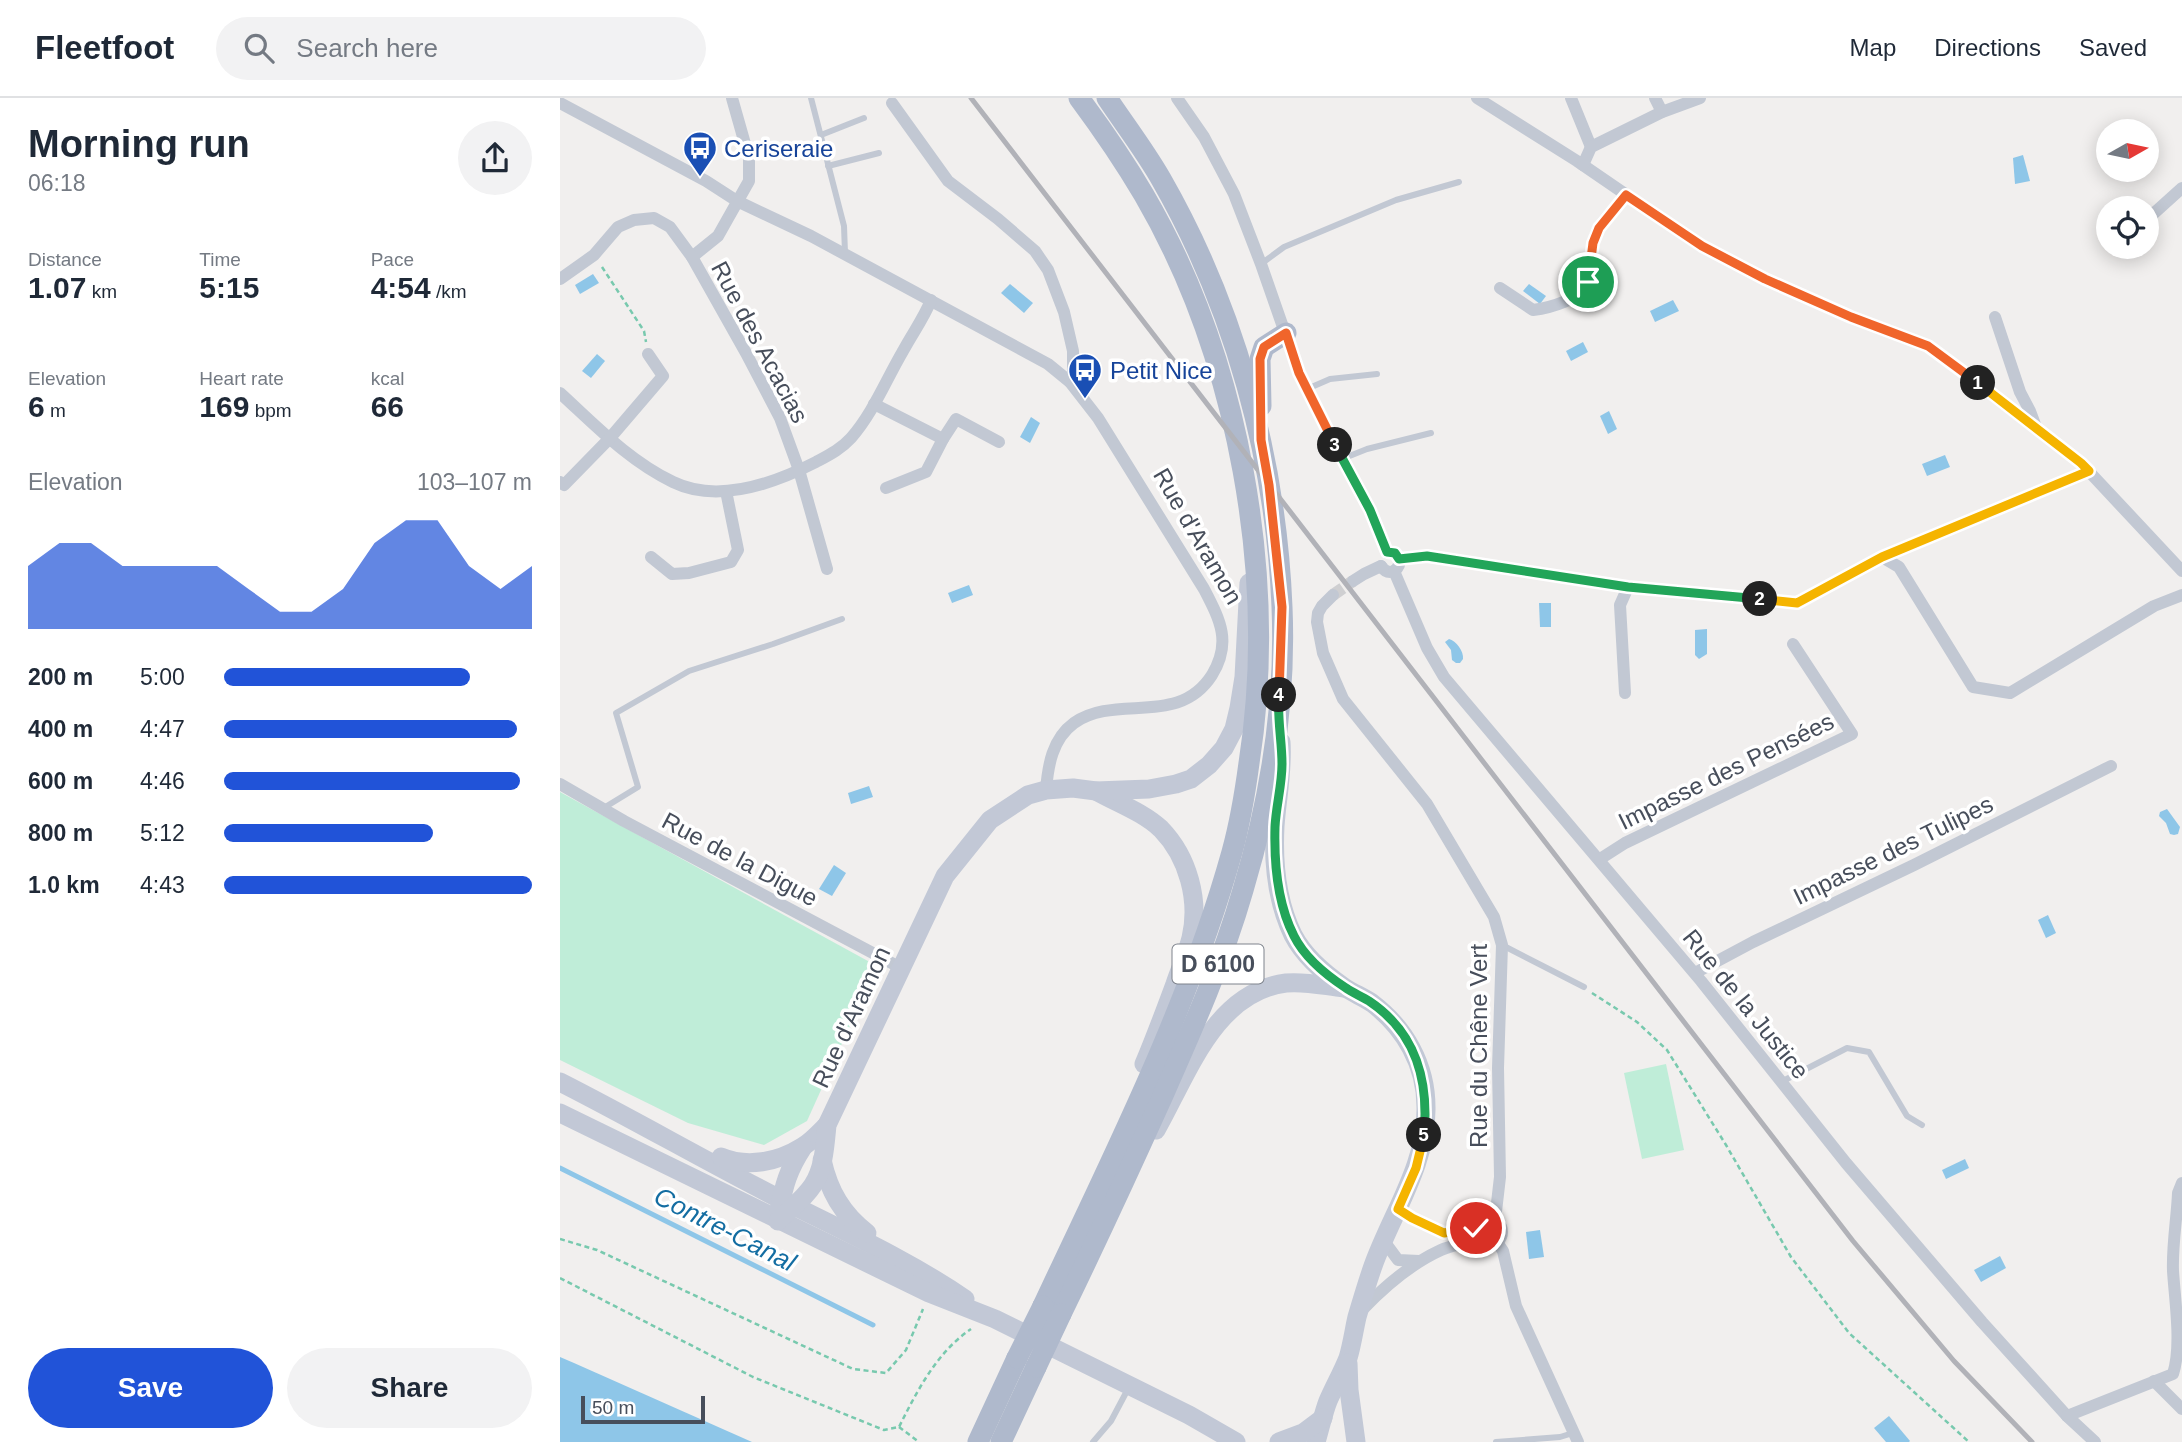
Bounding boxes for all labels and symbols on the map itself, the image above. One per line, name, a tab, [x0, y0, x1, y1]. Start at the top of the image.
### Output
north arrow	[2096, 119, 2160, 182]
bus stop icon: Ceriseraie	[681, 129, 719, 178]
place label: Ceriseraie	[724, 135, 833, 162]
pin	[1558, 252, 1618, 312]
street label: Rue des Acacias	[706, 257, 814, 427]
bus stop icon: Petit Nice	[1066, 351, 1104, 400]
place label: Petit Nice	[1110, 357, 1213, 384]
pin: 1	[1960, 366, 1996, 400]
pin: 3	[1318, 428, 1352, 462]
street label: Rue d'Aramon	[1148, 463, 1248, 609]
pin: 2	[1742, 582, 1778, 616]
pin: 4	[1262, 678, 1296, 712]
street label: Impasse des Pensées	[1614, 707, 1838, 835]
street label: Impasse des Tulipes	[1789, 790, 1997, 910]
street label: Rue de la Digue	[658, 807, 822, 911]
street label: Rue de la Justice	[1678, 924, 1814, 1084]
street label: Rue d'Aramon	[807, 942, 895, 1092]
road number: D 6100	[1172, 944, 1264, 984]
street label: Rue du Chêne Vert	[1465, 944, 1492, 1148]
pin: 5	[1406, 1118, 1442, 1152]
water label: Contre-Canal	[649, 1181, 802, 1278]
pin	[1446, 1198, 1506, 1258]
scale bar	[581, 1393, 705, 1425]

